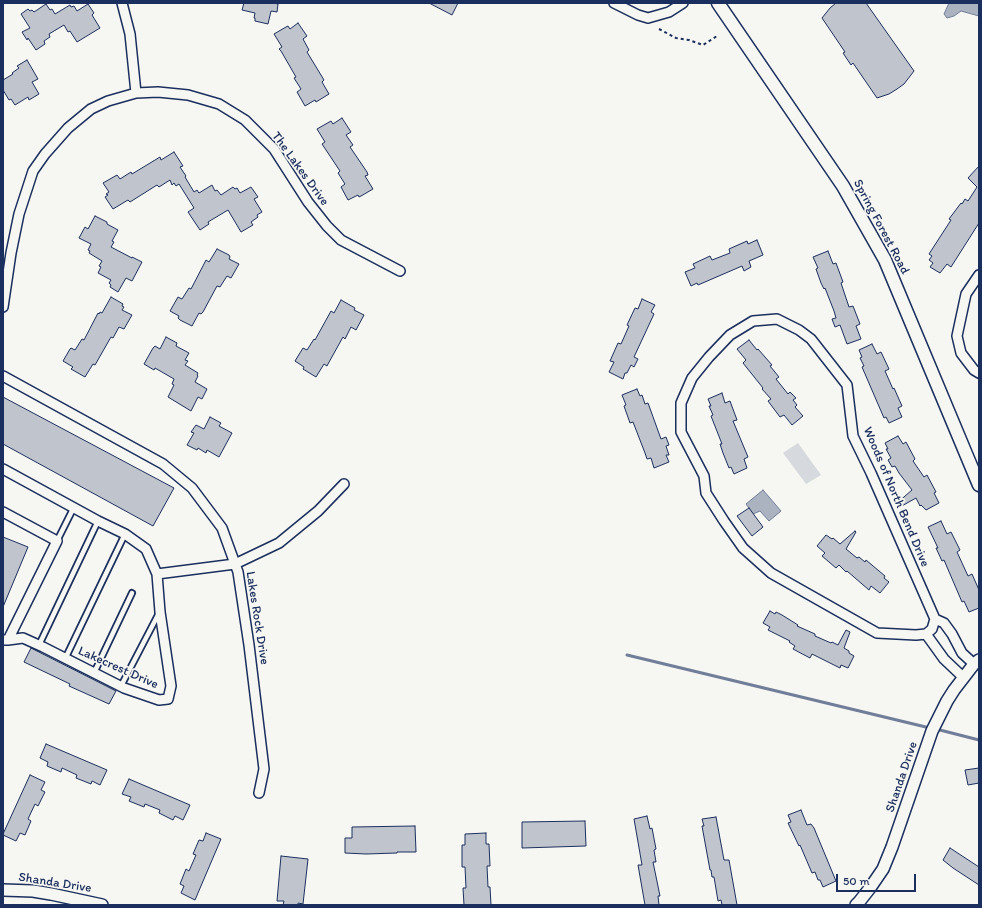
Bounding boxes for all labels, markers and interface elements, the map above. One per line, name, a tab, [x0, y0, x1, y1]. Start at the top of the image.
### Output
street label: The Lakes Drive	[268, 129, 332, 209]
street label: Spring Forest Road	[849, 177, 913, 277]
street label: Woods of North Bend Drive	[859, 425, 933, 569]
street label: Lakes Rock Drive	[242, 570, 272, 666]
street label: Lakecrest Drive	[75, 643, 161, 693]
street label: Shanda Drive	[883, 740, 921, 814]
scale bar	[838, 866, 918, 892]
street label: Shanda Drive	[17, 870, 93, 896]
text: 50 m	[843, 874, 869, 888]

